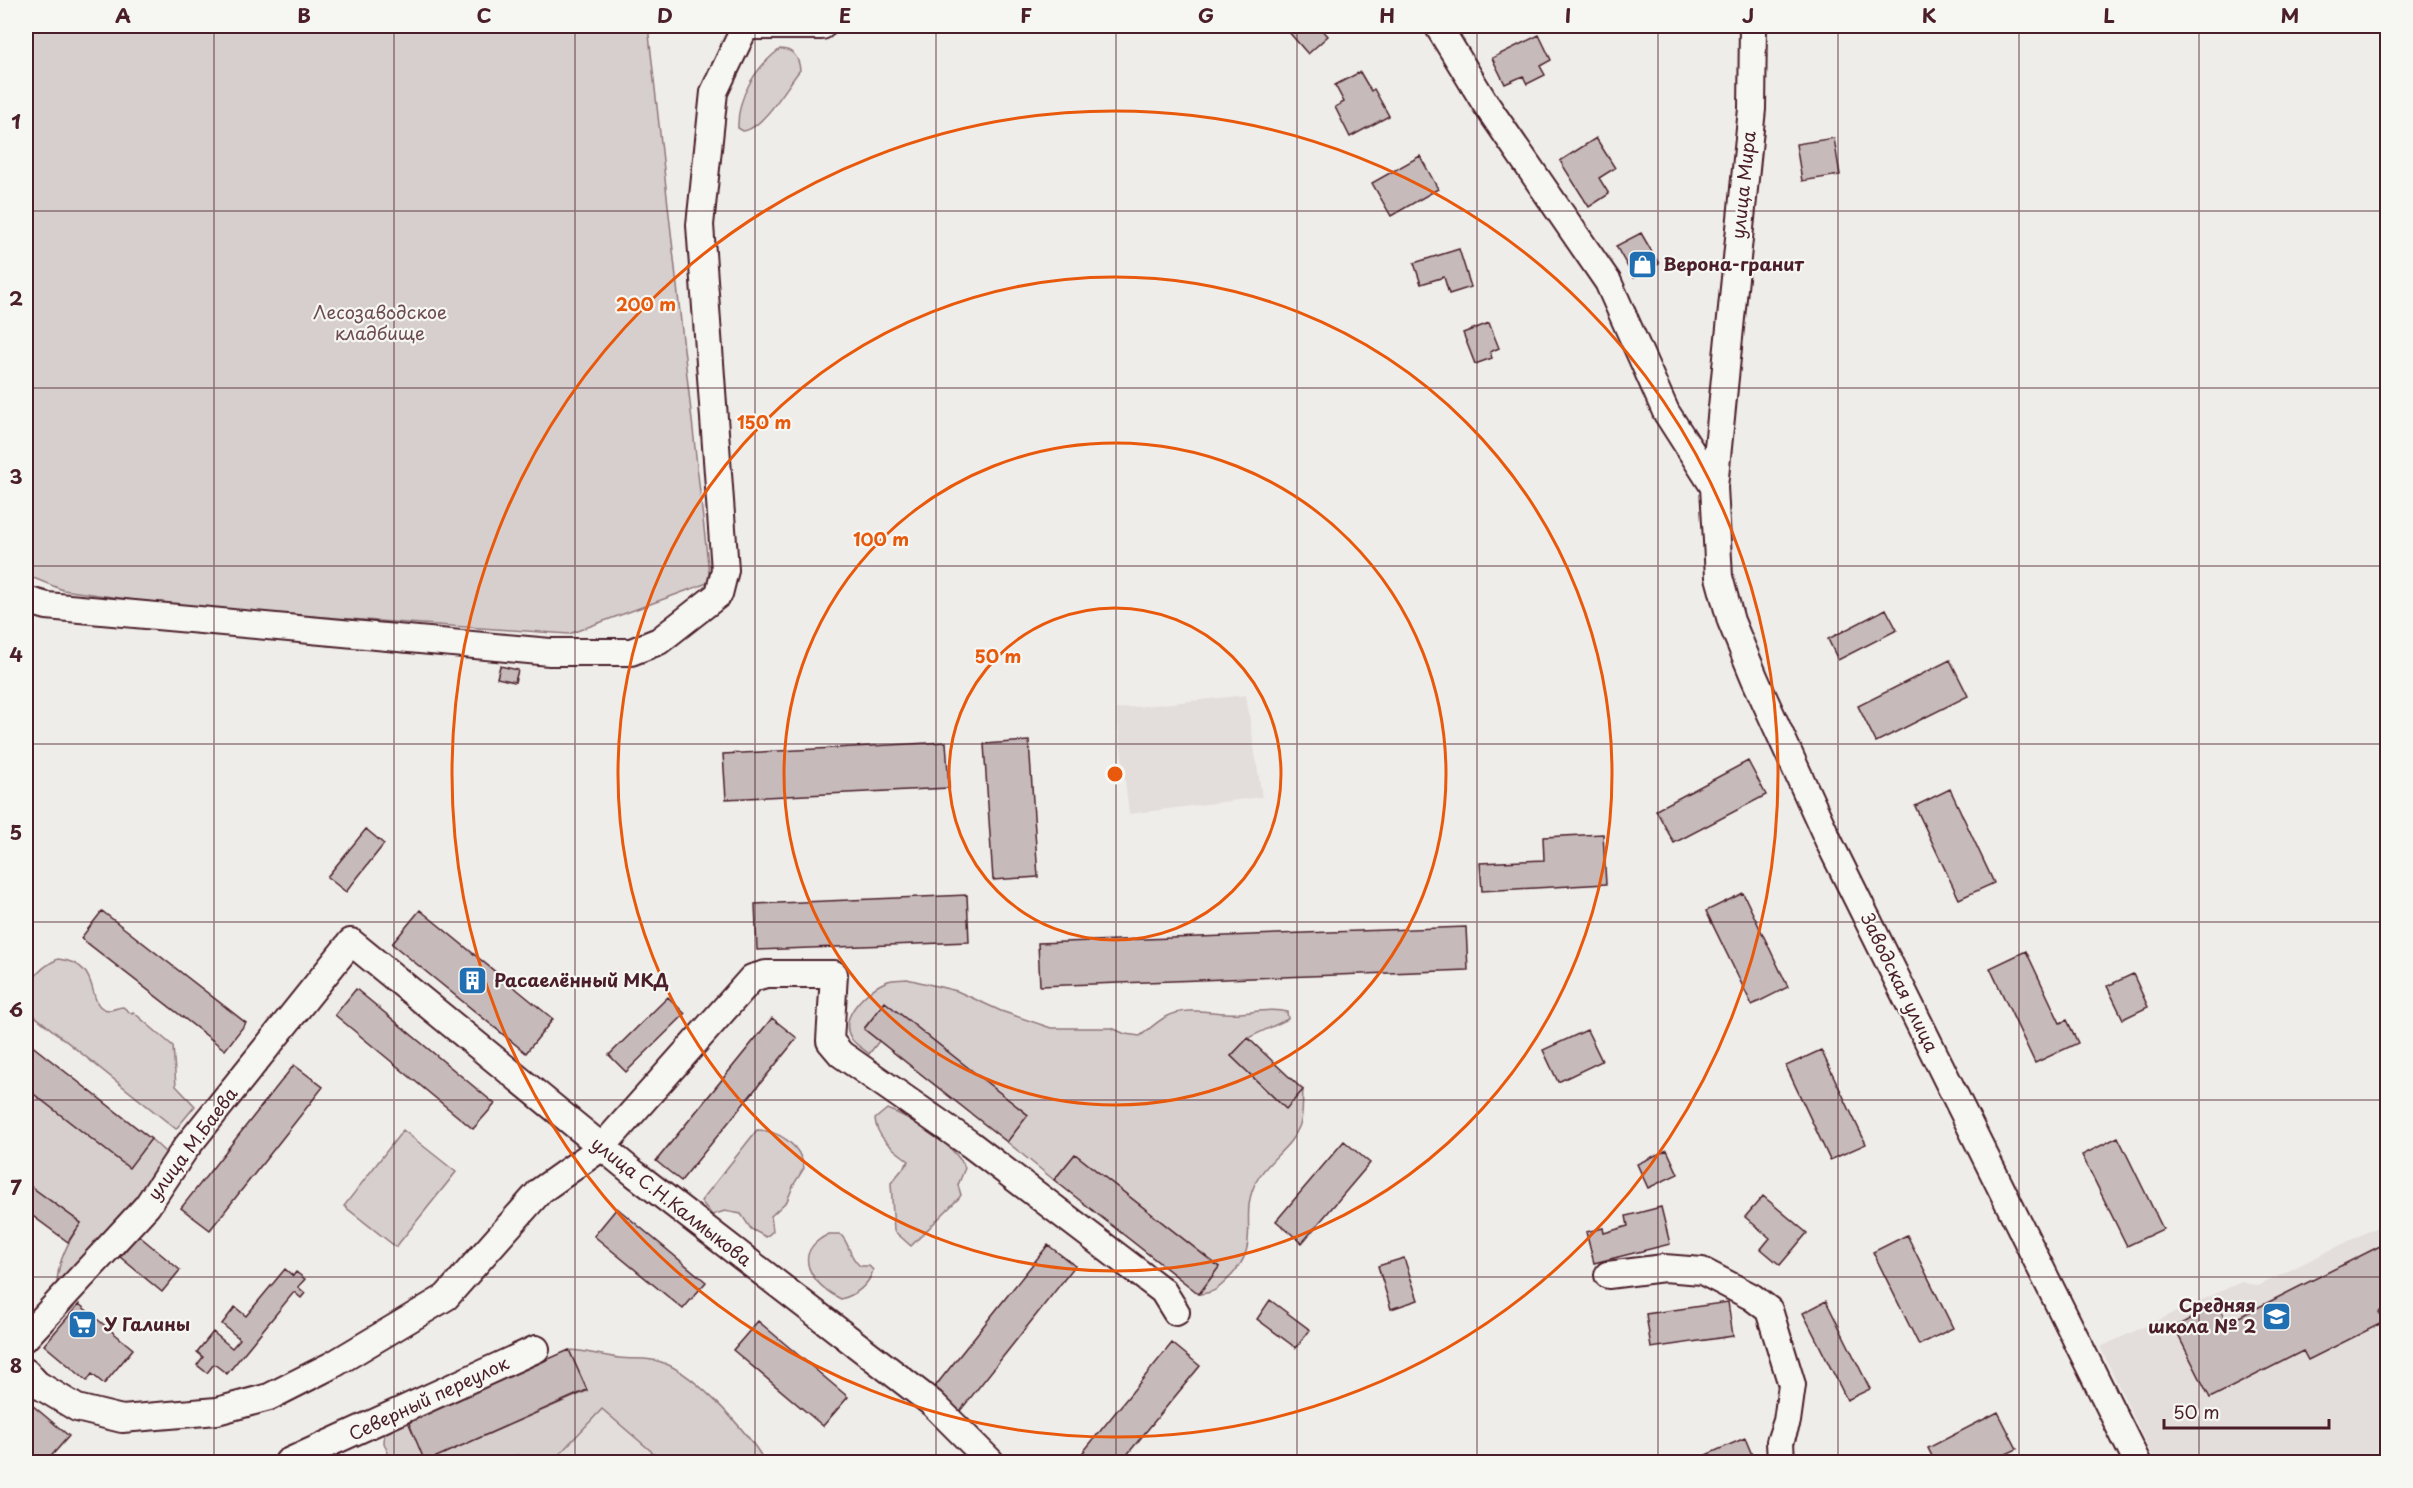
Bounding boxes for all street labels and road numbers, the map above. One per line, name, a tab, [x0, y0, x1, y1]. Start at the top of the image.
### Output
street label: улица Мира	[1723, 129, 1762, 240]
street label: Заводская улица	[1855, 908, 1946, 1057]
street label: улица М.Баева	[140, 1080, 244, 1205]
street label: улица С.Н.Калмыкова	[586, 1130, 759, 1273]
street label: Северный переулок	[344, 1349, 513, 1447]

